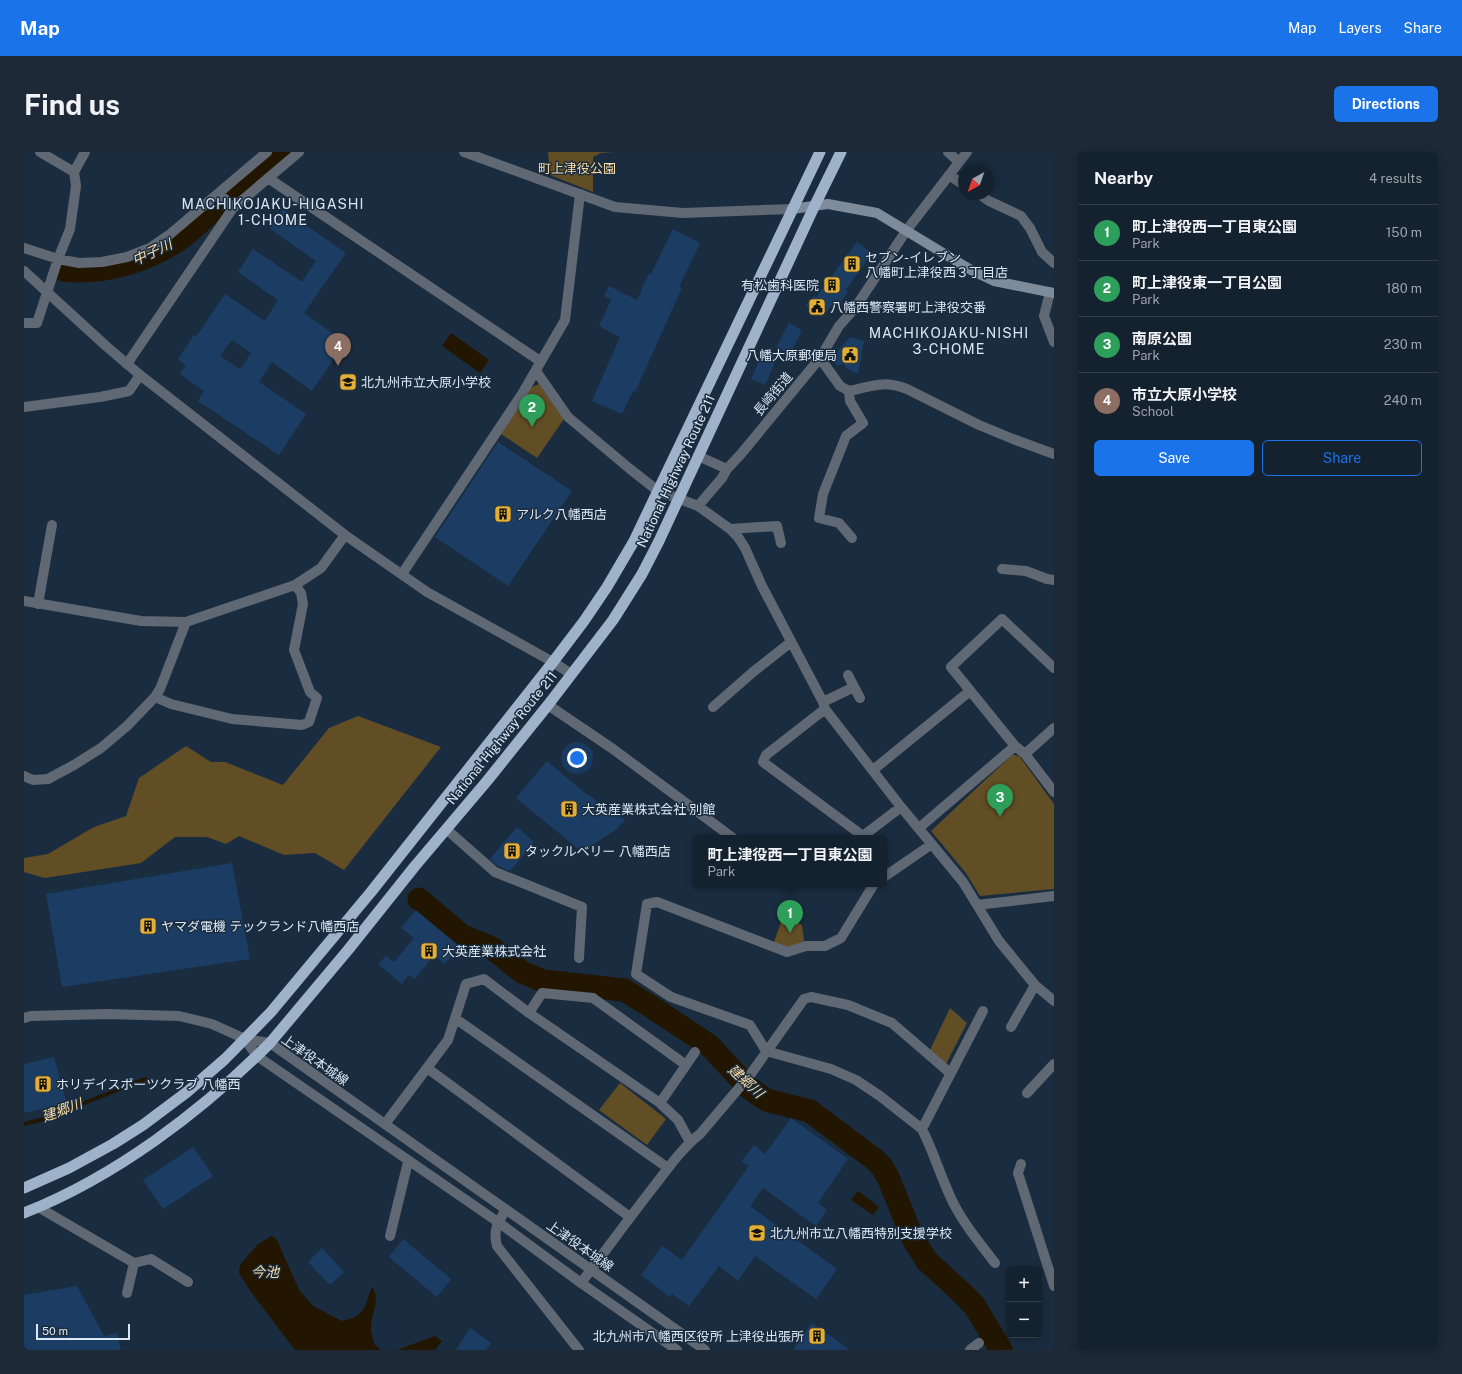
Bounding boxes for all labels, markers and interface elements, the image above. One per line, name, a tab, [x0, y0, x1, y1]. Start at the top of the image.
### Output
text: Map	[20, 17, 60, 39]
text: Map	[1288, 20, 1316, 36]
text: Layers	[1338, 20, 1382, 36]
text: Share	[1404, 20, 1442, 36]
button: Directions	[1334, 86, 1438, 122]
text: Find us	[24, 88, 120, 121]
park label: 町上津役公園	[538, 161, 616, 176]
north arrow	[958, 164, 994, 200]
text: Nearby	[1094, 168, 1153, 188]
text: 4 results	[1369, 171, 1422, 186]
district label: MACHIKOJAKU-HIGASHI 1-CHOME	[182, 196, 364, 228]
text: 町上津役西一丁目東公園	[1132, 218, 1297, 235]
text: 1	[1104, 225, 1110, 240]
text: 150 m	[1386, 225, 1422, 240]
water label: 中子川	[130, 235, 176, 268]
text: Park	[1132, 236, 1160, 251]
place label: セブン-イレブン 八幡町上津役西３丁目店	[865, 250, 1008, 280]
building icon: セブン-イレブン 八幡町上津役西３丁目店	[842, 254, 862, 274]
text: 町上津役東一丁目公園	[1132, 274, 1282, 291]
building icon: 有松歯科医院	[822, 275, 842, 295]
place label: 有松歯科医院	[741, 278, 819, 293]
text: 2	[1103, 281, 1111, 296]
text: 180 m	[1386, 281, 1422, 296]
text: Park	[1132, 292, 1160, 307]
public building icon: 八幡西警察署町上津役交番	[807, 297, 827, 317]
place label: 八幡西警察署町上津役交番	[830, 300, 986, 315]
district label: MACHIKOJAKU-NISHI 3-CHOME	[869, 325, 1029, 357]
text: 南原公園	[1132, 330, 1192, 347]
pin: 4	[325, 333, 351, 366]
text: 3	[1103, 337, 1111, 352]
text: 230 m	[1384, 337, 1422, 352]
public building icon: 八幡大原郵便局	[840, 345, 860, 365]
place label: 八幡大原郵便局	[746, 348, 837, 363]
text: Park	[1132, 348, 1160, 363]
street label: 長崎街道	[751, 369, 795, 419]
school or university icon: 北九州市立大原小学校	[338, 372, 358, 392]
place label: 北九州市立大原小学校	[361, 375, 491, 390]
text: 市立大原小学校	[1132, 386, 1237, 403]
street label: National Highway Route 211	[634, 392, 718, 550]
text: 4	[1103, 393, 1111, 408]
text: 240 m	[1384, 393, 1422, 408]
pin: 2	[519, 394, 545, 427]
text: School	[1132, 404, 1174, 419]
button: Save	[1094, 440, 1254, 476]
button: Share	[1262, 440, 1422, 476]
building icon: アルク八幡西店	[493, 504, 513, 524]
place label: アルク八幡西店	[516, 507, 607, 522]
street label: National Highway Route 211	[444, 668, 560, 808]
your location	[567, 748, 587, 768]
pin: 3	[987, 784, 1013, 817]
building icon: 大英産業株式会社 別館	[559, 799, 579, 819]
place label: 大英産業株式会社 別館	[582, 802, 715, 817]
popup	[693, 835, 887, 887]
building icon: タックルベリー 八幡西店	[502, 841, 522, 861]
place label: タックルベリー 八幡西店	[525, 844, 671, 859]
text: 町上津役西一丁目東公園	[707, 846, 873, 863]
text: Park	[707, 864, 735, 879]
pin: 1	[777, 900, 803, 933]
building icon: ヤマダ電機 テックランド八幡西店	[138, 916, 158, 936]
place label: ヤマダ電機 テックランド八幡西店	[161, 919, 359, 934]
building icon: 大英産業株式会社	[419, 941, 439, 961]
place label: 大英産業株式会社	[442, 944, 546, 959]
street label: 上津役本城線	[279, 1031, 351, 1089]
water label: 建郷川	[725, 1061, 768, 1102]
building icon: ホリデイスポーツクラブ 八幡西	[33, 1074, 53, 1094]
place label: ホリデイスポーツクラブ 八幡西	[56, 1077, 241, 1092]
water label: 建郷川	[40, 1095, 86, 1125]
street label: 上津役本城線	[544, 1217, 616, 1275]
school or university icon: 北九州市立八幡西特別支援学校	[747, 1223, 767, 1243]
place label: 北九州市立八幡西特別支援学校	[770, 1226, 952, 1241]
water label: 今池	[251, 1264, 281, 1280]
map controls	[1006, 1266, 1042, 1338]
button: +	[1006, 1266, 1042, 1302]
button: −	[1006, 1302, 1042, 1338]
scale bar	[36, 1322, 130, 1341]
text: 50 m	[42, 1325, 68, 1337]
building icon: 北九州市八幡西区役所 上津役出張所	[807, 1326, 827, 1346]
place label: 北九州市八幡西区役所 上津役出張所	[593, 1329, 804, 1344]

